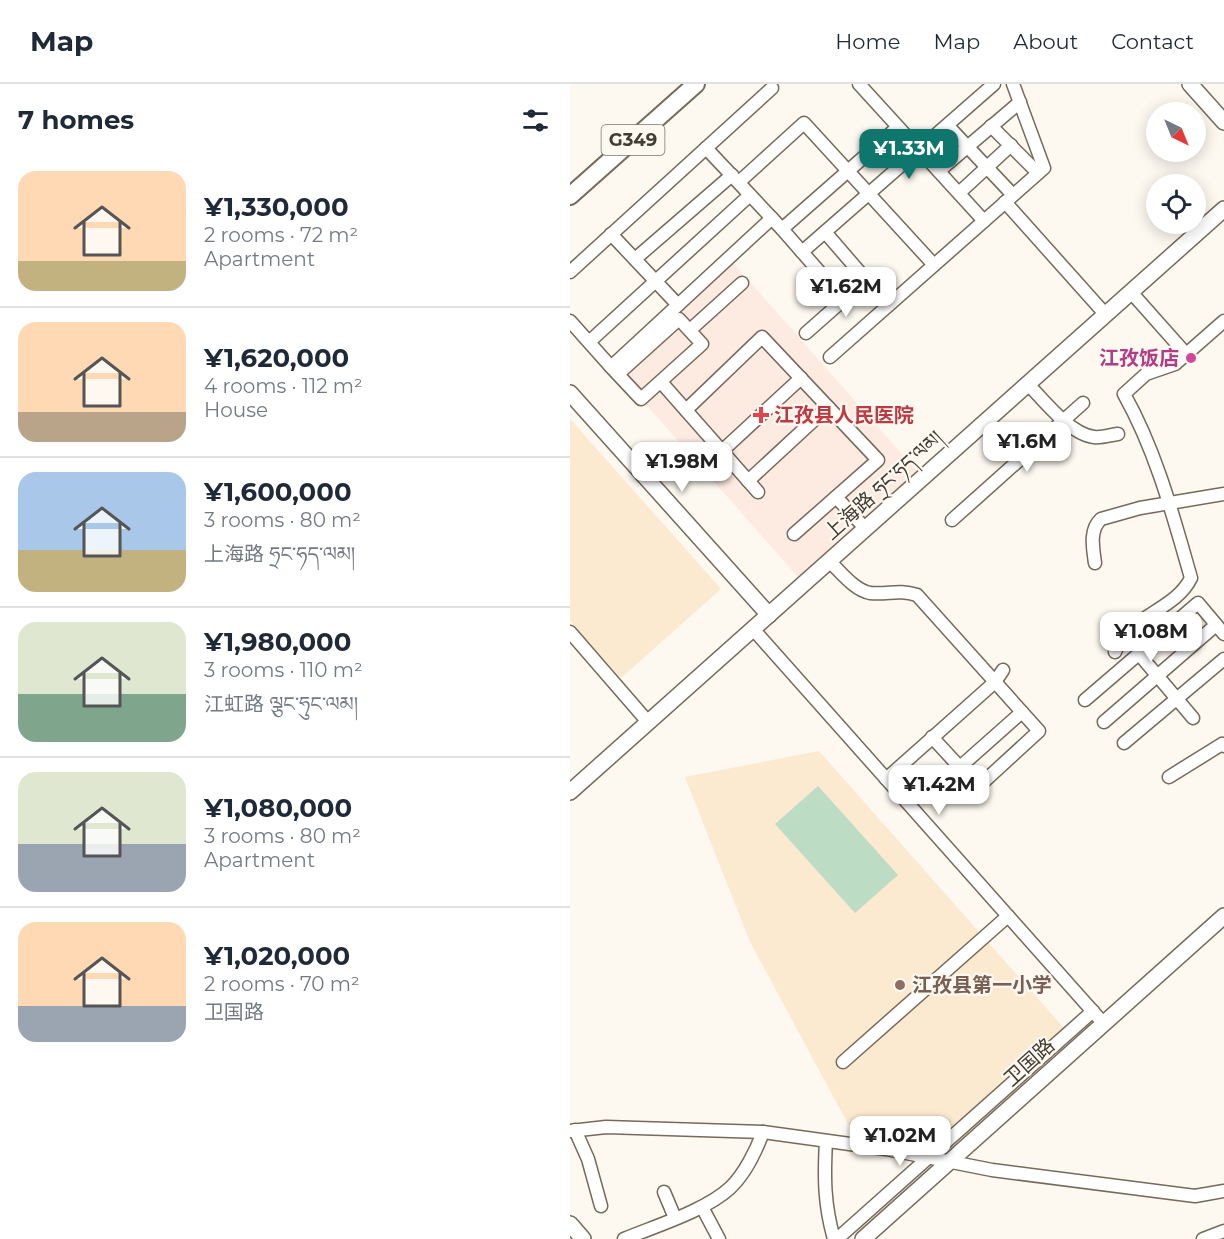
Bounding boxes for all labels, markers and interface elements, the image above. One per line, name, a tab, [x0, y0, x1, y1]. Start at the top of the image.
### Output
text: Map	[30, 24, 93, 58]
text: Home	[835, 29, 900, 54]
text: Map	[933, 29, 980, 54]
text: About	[1013, 29, 1078, 54]
text: Contact	[1111, 29, 1194, 54]
north arrow	[1146, 102, 1206, 162]
map controls	[1146, 102, 1206, 234]
text: 7 homes	[18, 104, 134, 136]
icon: filters	[519, 104, 552, 137]
road number: G349	[602, 125, 664, 155]
pin: ¥1.33M	[860, 129, 958, 180]
text: ¥1.33M	[873, 136, 945, 160]
button: locate	[1146, 174, 1206, 234]
text: ¥1,330,000	[204, 191, 349, 223]
icon: home	[66, 195, 138, 267]
text: 2 rooms · 72 m²	[204, 223, 358, 247]
text: Apartment	[204, 247, 315, 271]
pin: ¥1.62M	[797, 267, 895, 318]
text: ¥1.62M	[810, 274, 882, 298]
text: ¥1,620,000	[204, 342, 349, 374]
icon: home	[66, 346, 138, 418]
place label: 江孜饭店	[1099, 346, 1179, 370]
marker: 江孜饭店	[1184, 351, 1198, 365]
text: 4 rooms · 112 m²	[204, 374, 363, 398]
text: House	[204, 398, 268, 422]
place label: 江孜县人民医院	[774, 403, 914, 427]
marker: 江孜县人民医院	[752, 406, 770, 424]
pin: ¥1.6M	[985, 422, 1069, 473]
street label: 上海路 ཧྲང་ཧད་ལམ།	[819, 425, 951, 548]
text: ¥1.6M	[997, 429, 1057, 453]
pin: ¥1.98M	[633, 442, 731, 493]
text: ¥1.98M	[645, 449, 719, 473]
text: ¥1,600,000	[204, 476, 352, 508]
icon: home	[66, 496, 138, 568]
text: 3 rooms · 80 m²	[204, 508, 361, 532]
text: 上海路 ཧྲང་ཧད་ལམ།	[204, 542, 355, 566]
pin: ¥1.08M	[1102, 612, 1200, 663]
text: ¥1.08M	[1114, 619, 1188, 643]
text: ¥1,980,000	[204, 626, 351, 658]
icon: home	[66, 646, 138, 718]
text: 3 rooms · 110 m²	[204, 658, 363, 682]
text: 江虹路 ལྕང་ཧུང་ལམ།	[204, 692, 358, 716]
pin: ¥1.42M	[890, 765, 988, 816]
text: ¥1.42M	[902, 772, 976, 796]
text: ¥1,080,000	[204, 792, 352, 824]
icon: home	[66, 796, 138, 868]
text: 3 rooms · 80 m²	[204, 824, 361, 848]
text: Apartment	[204, 848, 315, 872]
text: ¥1,020,000	[204, 940, 350, 972]
icon: home	[66, 946, 138, 1018]
text: 2 rooms · 70 m²	[204, 972, 360, 996]
place label: 江孜县第一小学	[912, 973, 1052, 997]
marker: 江孜县第一小学	[893, 978, 907, 992]
text: 卫国路	[204, 1000, 264, 1024]
street label: 卫国路	[999, 1033, 1059, 1091]
pin: ¥1.02M	[851, 1116, 949, 1167]
text: ¥1.02M	[864, 1123, 936, 1147]

